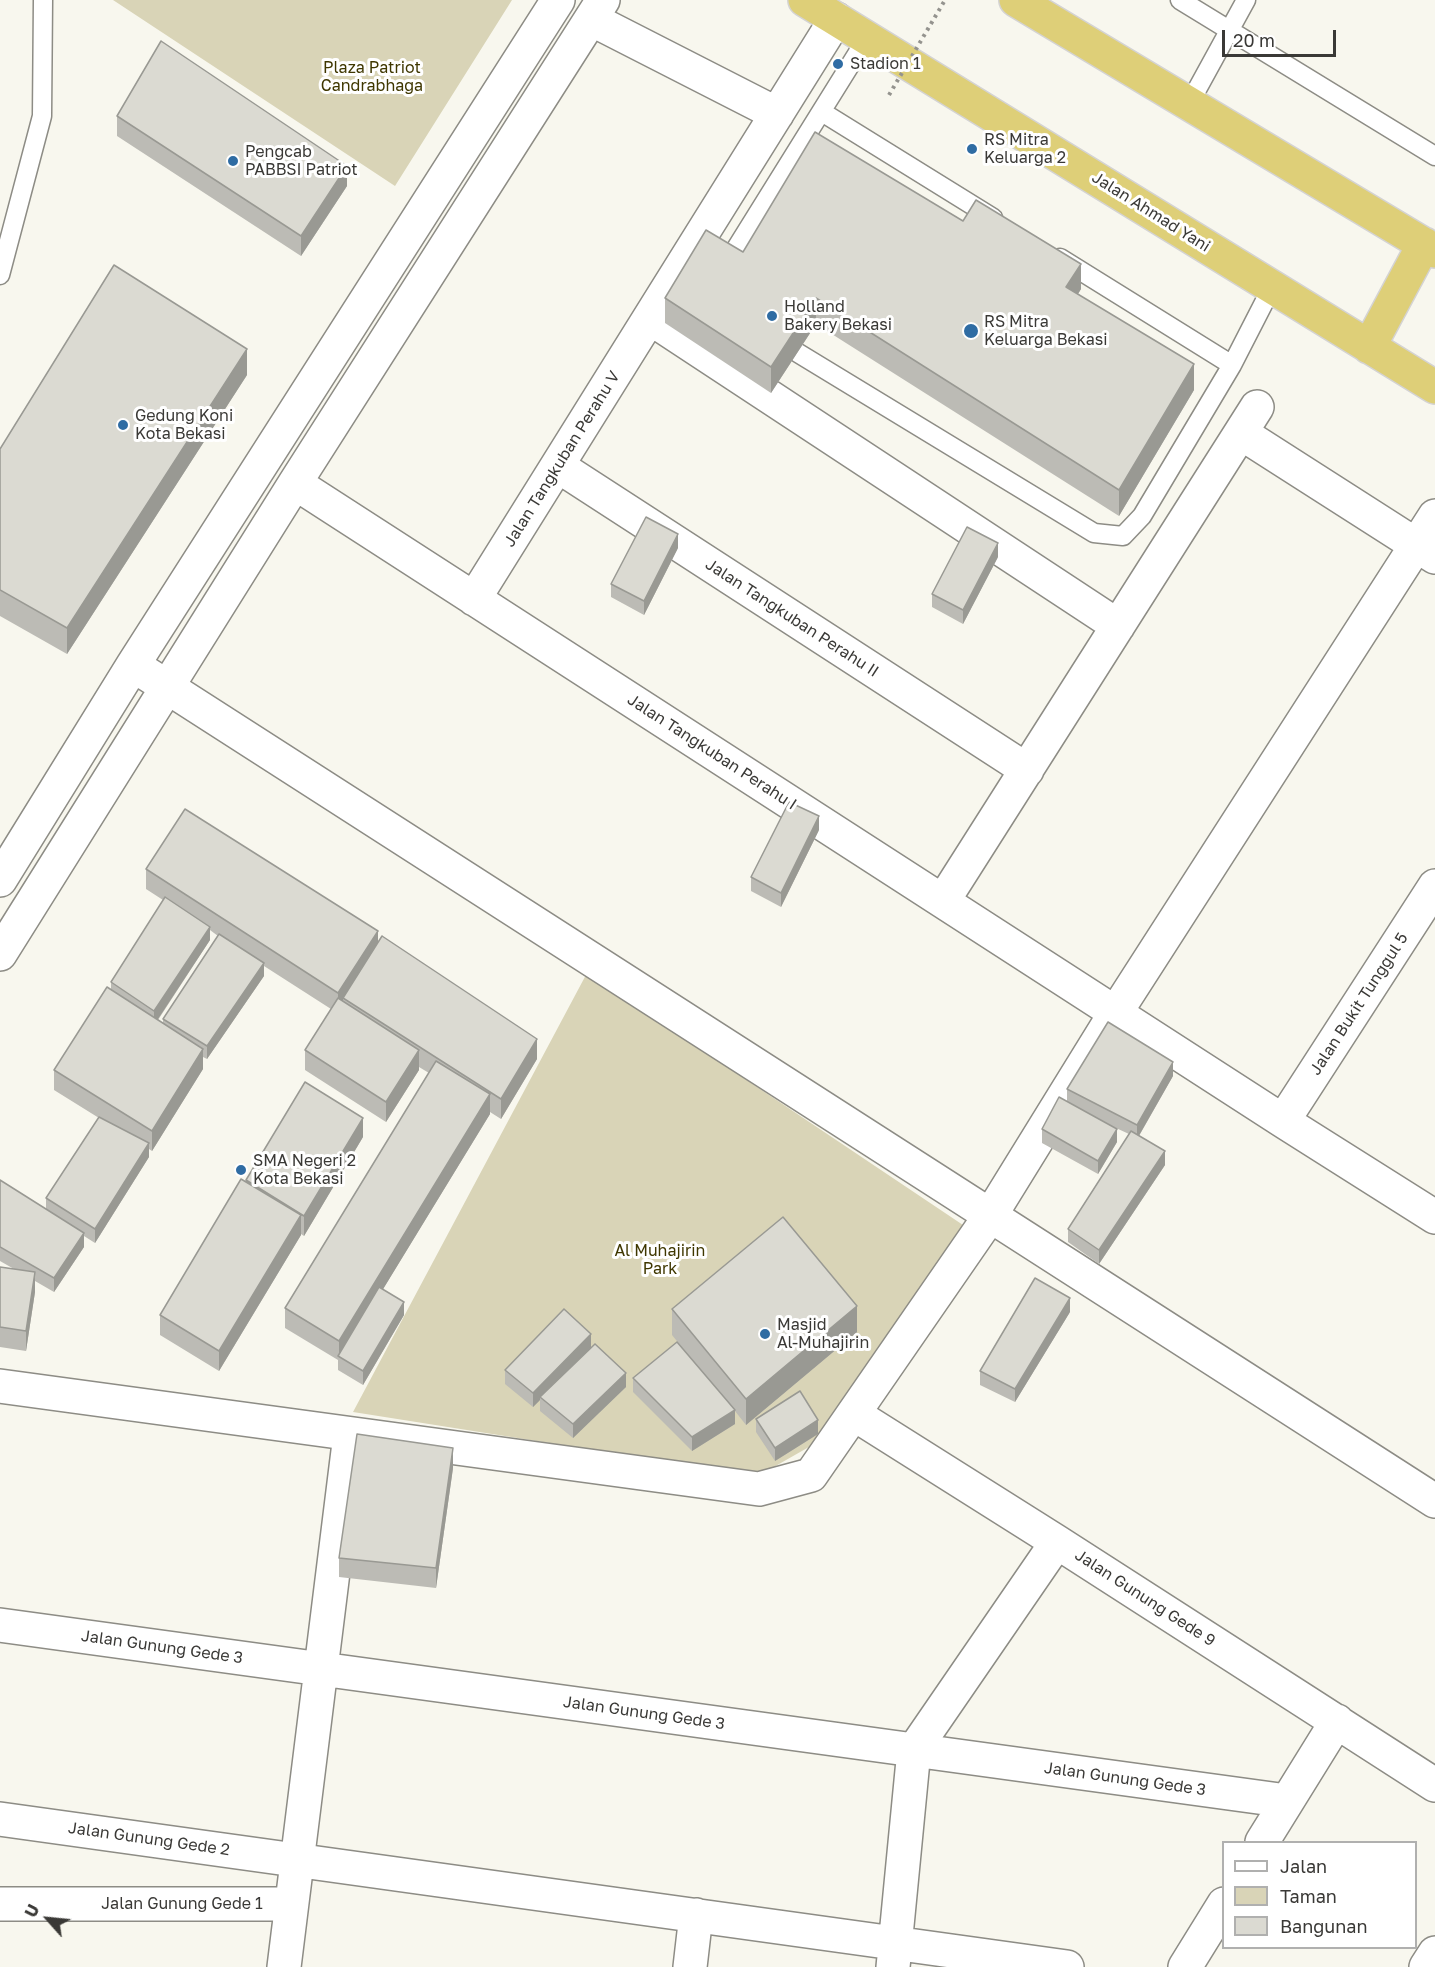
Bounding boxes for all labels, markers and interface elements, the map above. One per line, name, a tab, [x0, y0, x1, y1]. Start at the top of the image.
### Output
scale bar	[1225, 18, 1339, 56]
text: 20 m	[1233, 29, 1275, 51]
place label: Stadion 1	[850, 54, 921, 74]
marker: Stadion 1	[831, 57, 845, 71]
park label: Plaza Patriot Candrabhaga	[321, 58, 423, 96]
place label: RS Mitra Keluarga 2	[984, 130, 1066, 168]
place label: Pengcab PABBSI Patriot	[245, 142, 358, 180]
marker: RS Mitra Keluarga 2	[965, 142, 979, 156]
marker: Pengcab PABBSI Patriot	[226, 154, 240, 168]
street label: Jalan Ahmad Yani	[1088, 168, 1214, 256]
place label: Holland Bakery Bekasi	[784, 297, 892, 335]
marker: Holland Bakery Bekasi	[765, 309, 779, 323]
place label: RS Mitra Keluarga Bekasi	[984, 312, 1107, 350]
marker: RS Mitra Keluarga Bekasi	[962, 322, 980, 340]
street label: Jalan Tangkuban Perahu V	[500, 368, 624, 550]
place label: Gedung Koni Kota Bekasi	[135, 406, 233, 444]
marker: Gedung Koni Kota Bekasi	[116, 418, 130, 432]
street label: Jalan Tangkuban Perahu II	[702, 555, 882, 681]
street label: Jalan Tangkuban Perahu I	[624, 690, 800, 814]
street label: Jalan Bukit Tunggul 5	[1306, 929, 1412, 1079]
place label: SMA Negeri 2 Kota Bekasi	[253, 1151, 356, 1189]
marker: SMA Negeri 2 Kota Bekasi	[234, 1163, 248, 1177]
park label: Al Muhajirin Park	[615, 1241, 705, 1279]
place label: Masjid Al-Muhajirin	[777, 1315, 869, 1353]
marker: Masjid Al-Muhajirin	[758, 1327, 772, 1341]
street label: Jalan Gunung Gede 9	[1071, 1545, 1219, 1651]
street label: Jalan Gunung Gede 3	[80, 1626, 244, 1668]
street label: Jalan Gunung Gede 3	[562, 1692, 726, 1734]
street label: Jalan Gunung Gede 3	[1043, 1758, 1207, 1800]
street label: Jalan Gunung Gede 2	[67, 1818, 231, 1860]
legend	[1222, 1841, 1417, 1949]
text: Jalan	[1280, 1855, 1327, 1877]
text: Taman	[1280, 1885, 1337, 1907]
north arrow	[18, 1889, 78, 1949]
street label: Jalan Gunung Gede 1	[101, 1894, 263, 1914]
text: U	[20, 1901, 44, 1921]
text: Bangunan	[1280, 1915, 1368, 1937]

